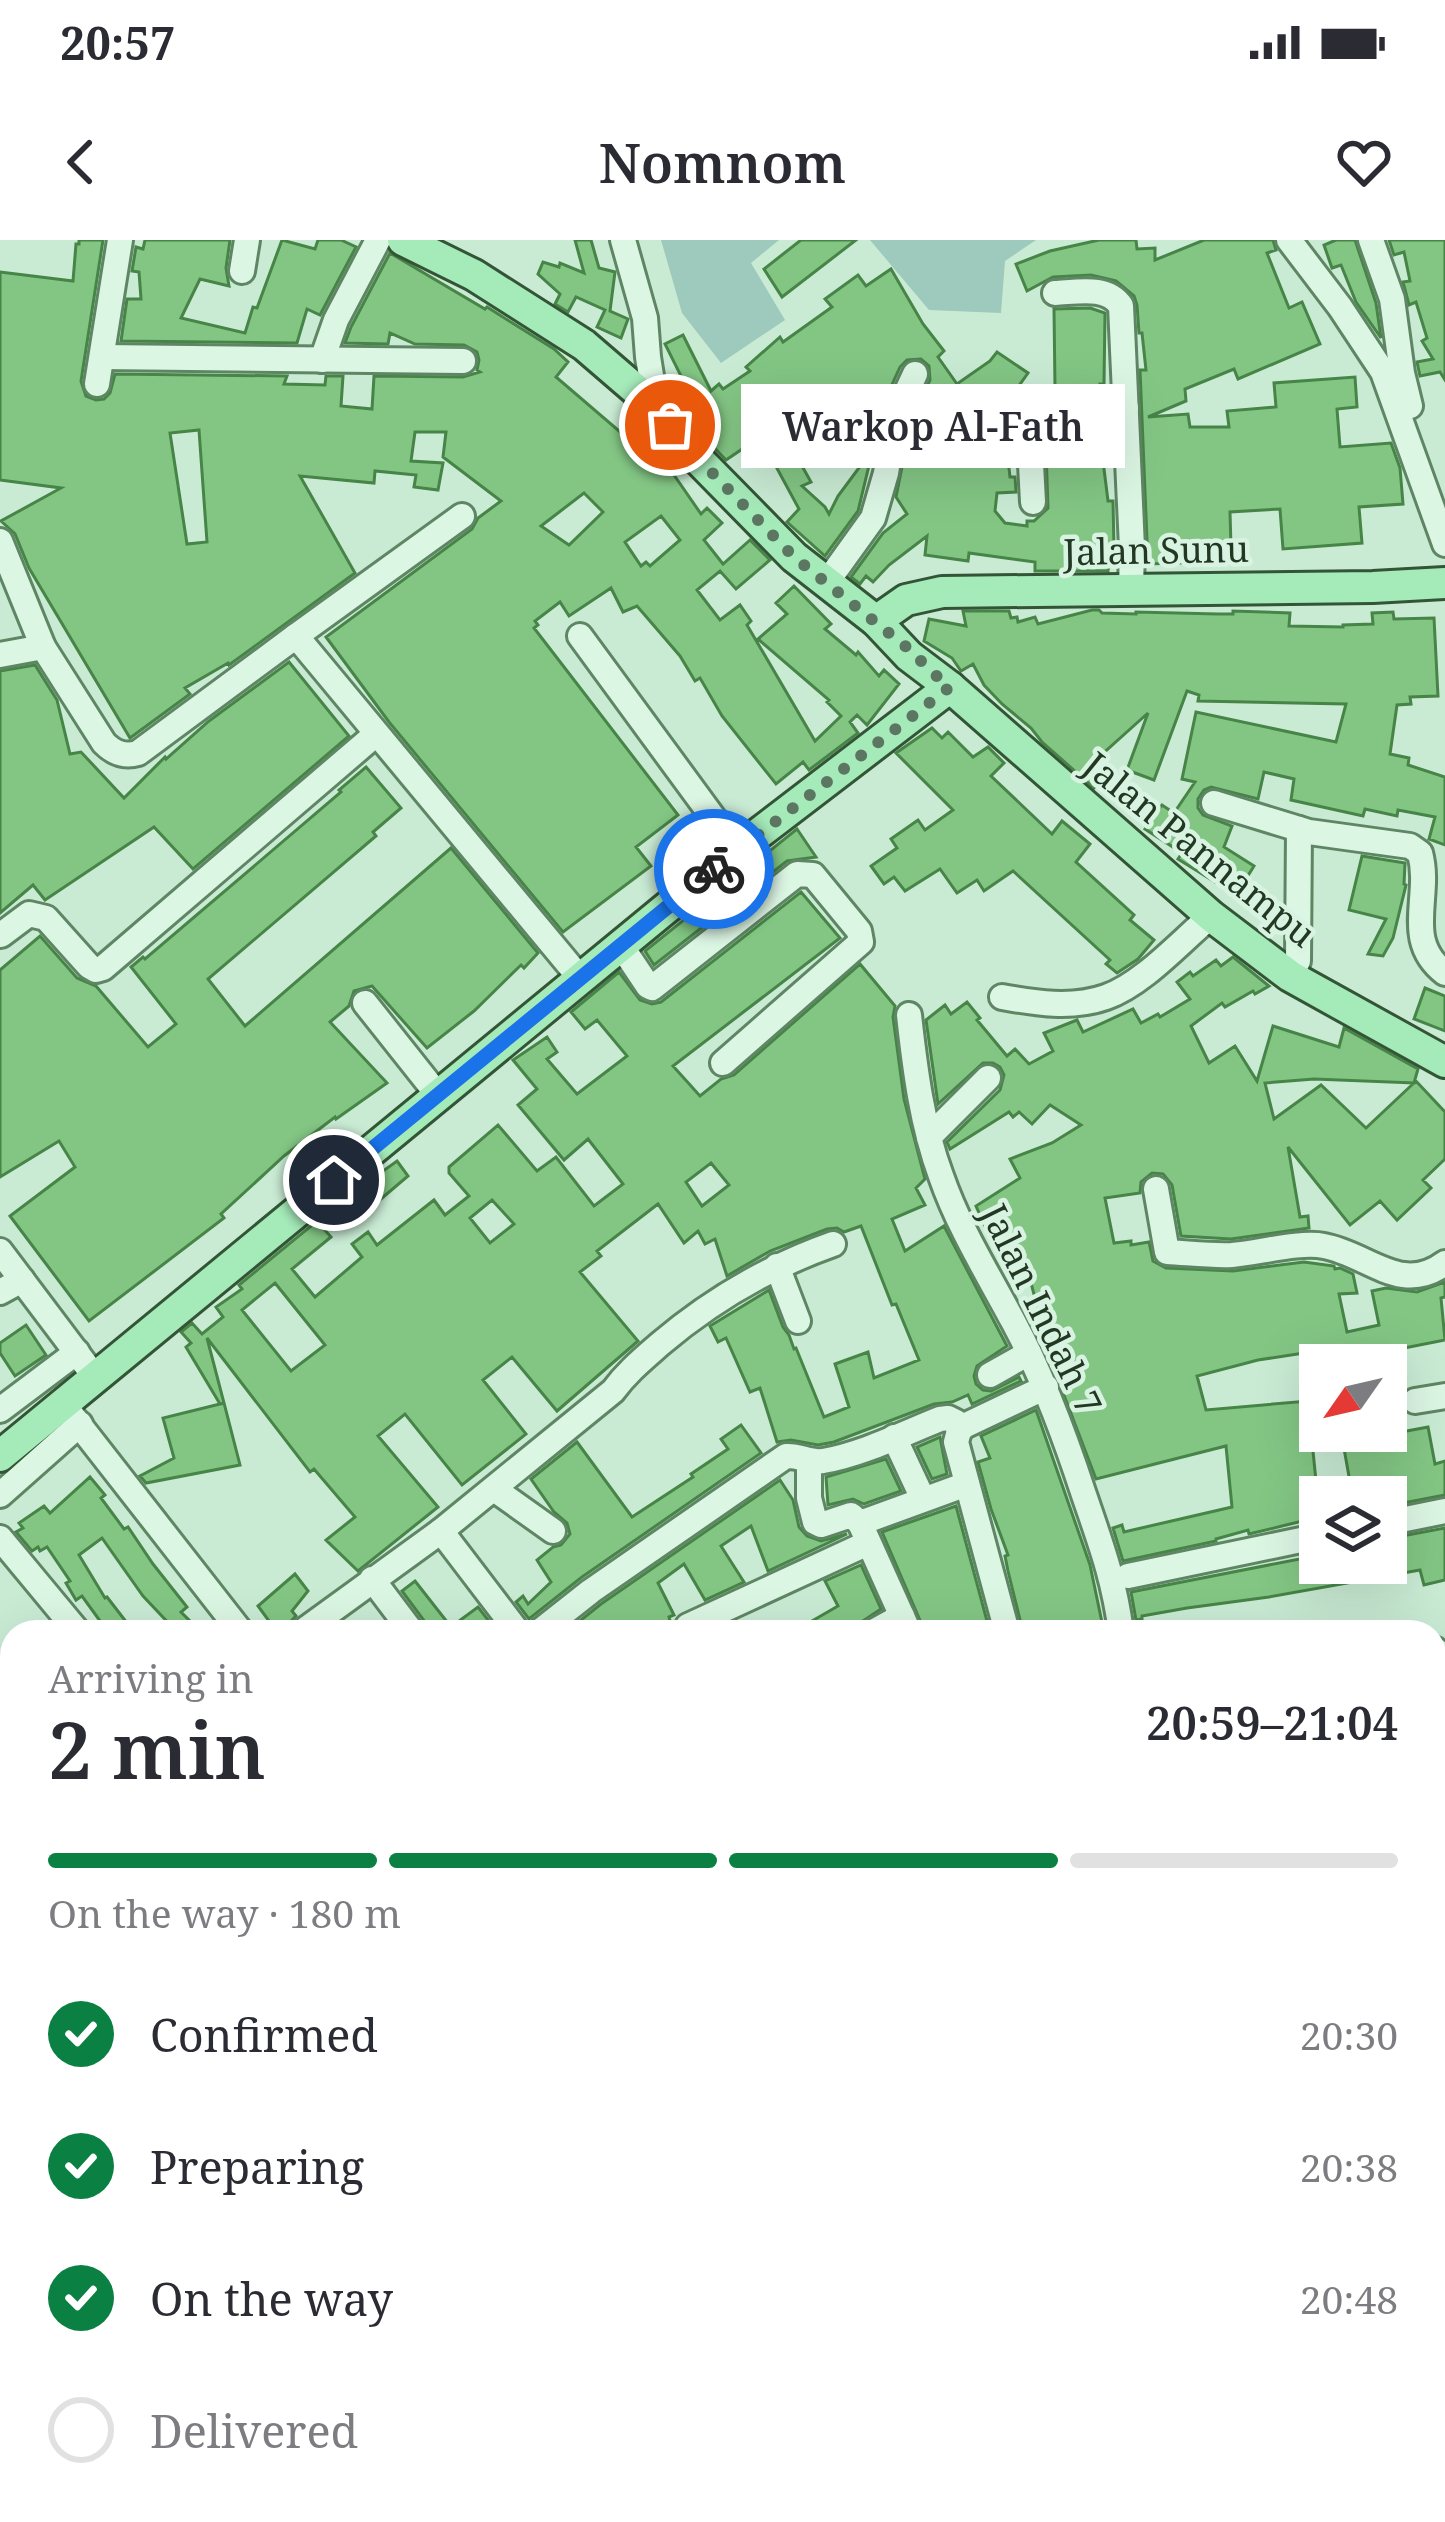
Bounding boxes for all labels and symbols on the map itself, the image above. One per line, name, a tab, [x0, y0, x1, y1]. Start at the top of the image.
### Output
pin	[619, 374, 721, 476]
callout: Warkop Al-Fath	[742, 383, 1126, 467]
street label: Jalan Sunu	[1062, 524, 1249, 576]
street label: Jalan Pannampu	[1073, 740, 1326, 958]
courier	[654, 809, 774, 929]
pin	[283, 1129, 385, 1231]
street label: Jalan Indah 7	[970, 1195, 1114, 1422]
north arrow	[1299, 1344, 1407, 1452]

